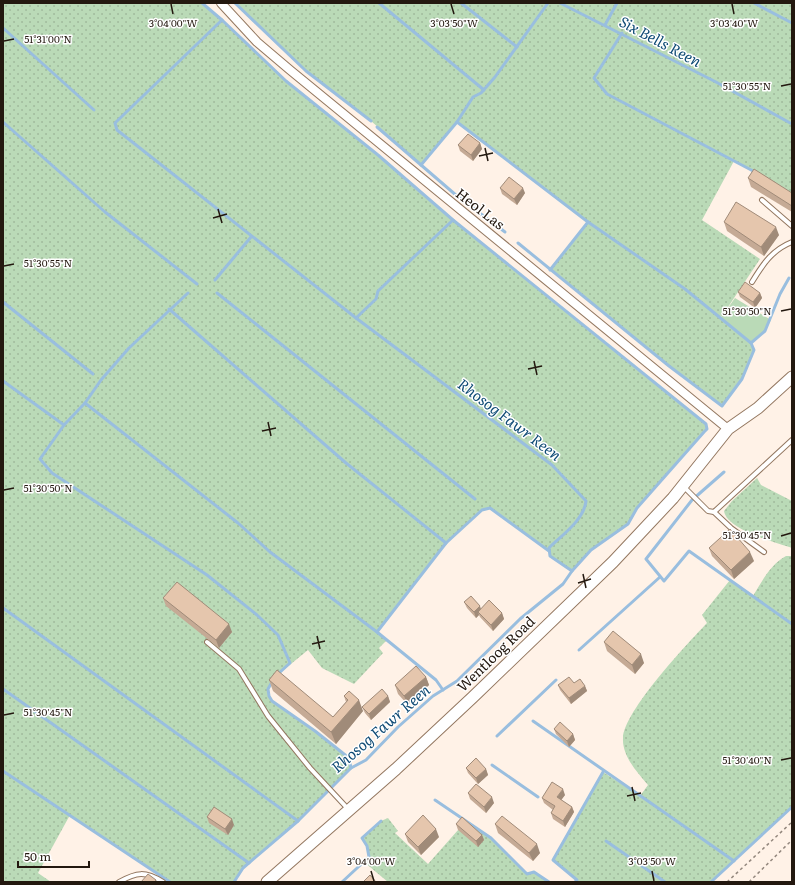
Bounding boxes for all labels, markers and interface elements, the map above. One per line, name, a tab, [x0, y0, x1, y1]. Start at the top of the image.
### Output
water label: Six Bells Reen	[616, 9, 706, 72]
text: 3°04'00"W	[149, 15, 197, 30]
text: 3°03'50"W	[430, 15, 478, 30]
text: 3°03'40"W	[710, 15, 758, 30]
text: 51°31'00"N	[24, 31, 72, 46]
text: 51°30'55"N	[723, 78, 771, 93]
street label: Heol Las	[452, 183, 509, 234]
text: 51°30'55"N	[24, 255, 72, 270]
text: 51°30'50"N	[722, 303, 772, 318]
water label: Rhosog Fawr Reen	[453, 372, 567, 466]
text: 51°30'50"N	[23, 480, 73, 495]
text: 51°30'45"N	[723, 527, 771, 542]
street label: Wentloog Road	[452, 611, 539, 696]
water label: Rhosog Fawr Reen	[325, 678, 435, 777]
text: 51°30'45"N	[24, 704, 72, 719]
text: 51°30'40"N	[722, 752, 772, 767]
scale bar	[18, 843, 89, 869]
text: 50 m	[24, 847, 51, 865]
text: 3°04'00"W	[347, 853, 395, 868]
text: 3°03'50"W	[628, 853, 676, 868]

